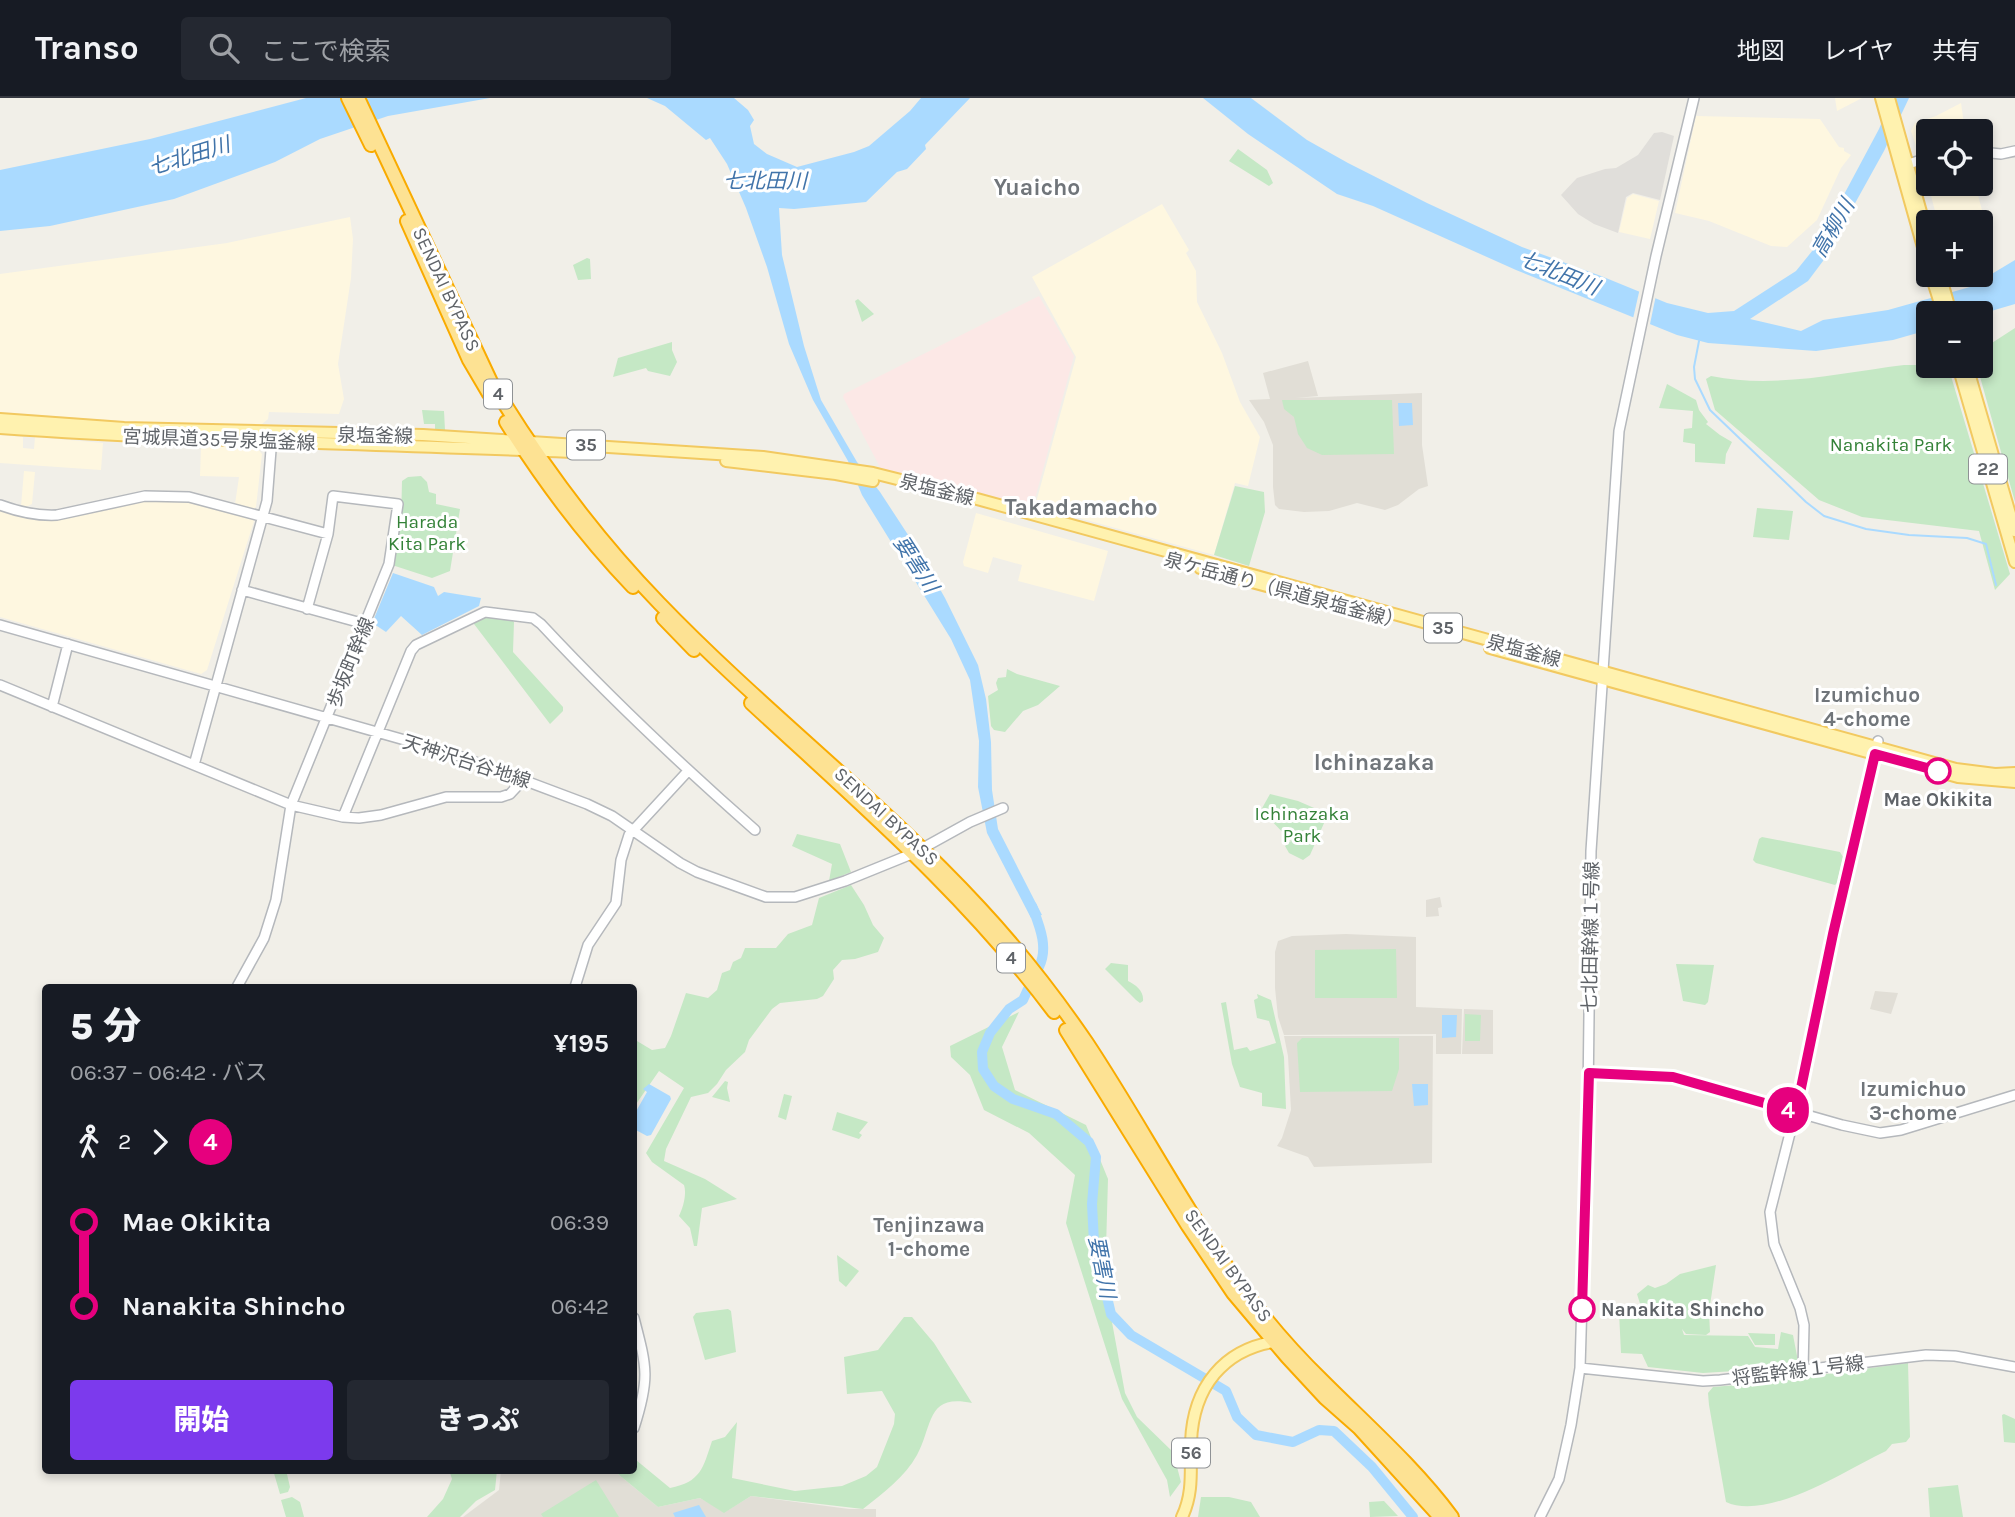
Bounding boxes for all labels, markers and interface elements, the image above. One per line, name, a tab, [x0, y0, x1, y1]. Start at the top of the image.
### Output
search box	[181, 17, 671, 80]
text: Transo	[35, 29, 139, 67]
icon: search	[205, 29, 243, 67]
text: ここで検索	[261, 36, 391, 67]
text: 地図	[1737, 37, 1785, 65]
text: レイヤ	[1823, 37, 1894, 65]
text: 共有	[1932, 37, 1980, 65]
map controls	[1916, 119, 1993, 378]
button: locate	[1916, 119, 1993, 196]
water label: 七北田川	[145, 132, 235, 180]
water label: 七北田川	[723, 169, 809, 193]
district label: Yuaicho	[994, 174, 1080, 201]
water label: 高柳川	[1807, 193, 1860, 261]
button: +	[1916, 210, 1993, 287]
street label: SENDAI BYPASS	[408, 224, 484, 355]
water label: 七北田川	[1516, 246, 1604, 301]
button: −	[1916, 301, 1993, 378]
road number: 4	[484, 380, 512, 408]
street label: 泉塩釜線	[337, 424, 413, 448]
street label: 宮城県道35号泉塩釜線	[122, 426, 316, 454]
road number: 35	[567, 430, 605, 460]
park label: Nanakita Park	[1830, 434, 1952, 456]
road number: 22	[1969, 454, 2007, 484]
street label: 泉塩釜線	[897, 470, 976, 510]
district label: Takadamacho	[1005, 494, 1157, 521]
park label: Harada Kita Park	[388, 511, 466, 555]
water label: 要害川	[889, 531, 944, 599]
street label: 泉ケ岳通り（県道泉塩釜線）	[1162, 548, 1406, 634]
street label: 歩坂町幹線	[323, 614, 379, 711]
road number: 35	[1424, 614, 1462, 642]
street label: 泉塩釜線	[1484, 631, 1563, 671]
district label: Izumichuo 4-chome	[1814, 683, 1920, 731]
street label: 天神沢台谷地線	[400, 731, 533, 793]
district label: Ichinazaka	[1314, 749, 1434, 776]
marker: Mae Okikita	[1925, 758, 1951, 784]
street label: SENDAI BYPASS	[830, 763, 943, 871]
place label: Mae Okikita	[1883, 789, 1993, 811]
park label: Ichinazaka Park	[1255, 803, 1349, 847]
street label: 七北田幹線１号線	[1579, 861, 1603, 1013]
road number: 4	[997, 944, 1025, 972]
text: 5 分	[70, 1004, 141, 1049]
text: ¥195	[553, 1028, 609, 1059]
text: 06:37 – 06:42 · バス	[70, 1059, 268, 1086]
district label: Izumichuo 3-chome	[1860, 1077, 1966, 1125]
line badge: 4	[1765, 1087, 1811, 1133]
text: 4	[1781, 1096, 1795, 1124]
icon: walk	[70, 1123, 108, 1161]
icon: forward	[141, 1123, 179, 1161]
text: 2	[118, 1128, 131, 1155]
text: 4	[203, 1128, 218, 1156]
street label: SENDAI BYPASS	[1180, 1205, 1277, 1326]
text: Mae Okikita	[122, 1207, 271, 1238]
text: 06:39	[550, 1209, 609, 1236]
district label: Tenjinzawa 1-chome	[873, 1213, 985, 1261]
water label: 要害川	[1084, 1234, 1120, 1302]
text: Nanakita Shincho	[122, 1291, 345, 1322]
text: 06:42	[551, 1293, 609, 1320]
marker: Nanakita Shincho	[1569, 1296, 1595, 1322]
place label: Nanakita Shincho	[1601, 1299, 1764, 1321]
street label: 将監幹線１号線	[1731, 1352, 1865, 1390]
button: 開始	[70, 1380, 333, 1460]
button: きっぷ	[347, 1380, 609, 1460]
road number: 56	[1172, 1438, 1210, 1468]

